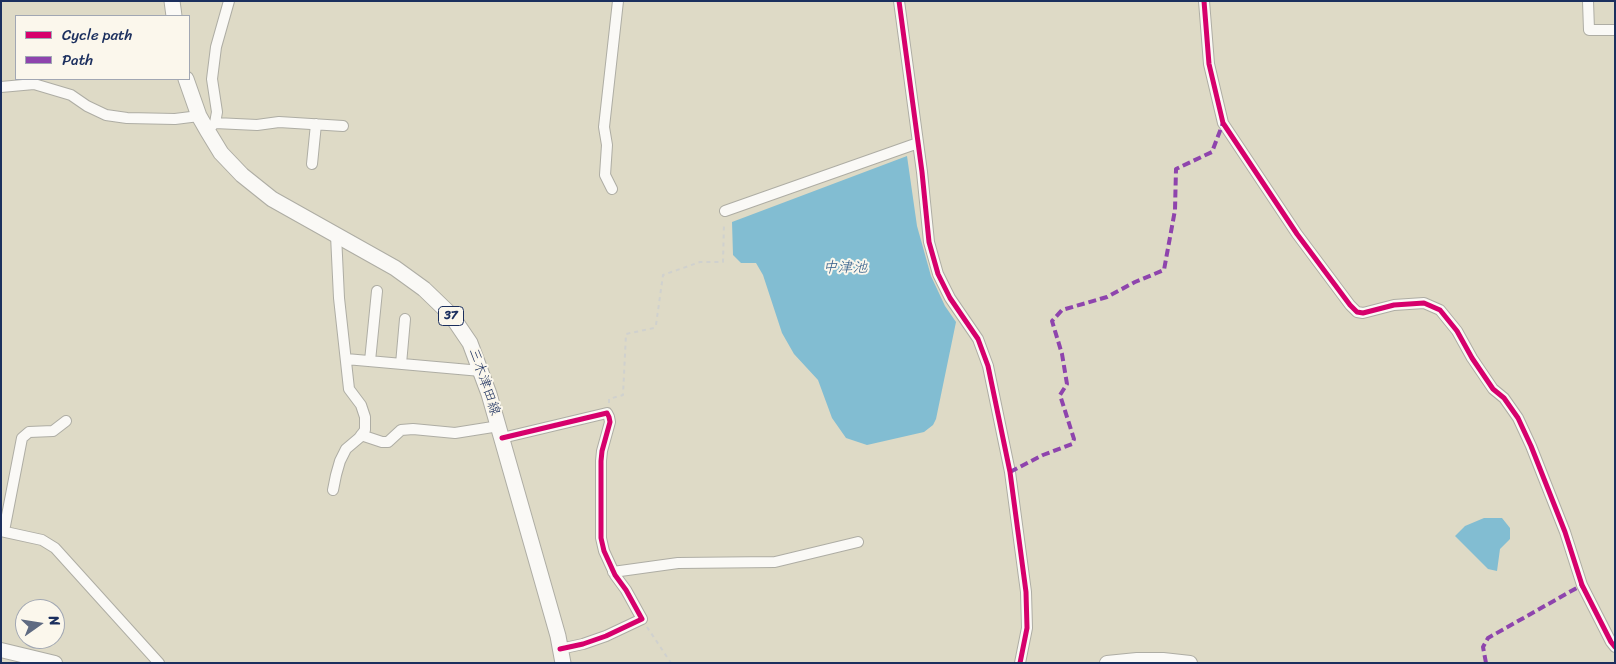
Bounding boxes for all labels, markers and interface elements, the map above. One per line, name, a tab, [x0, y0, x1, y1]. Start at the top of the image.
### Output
legend	[15, 15, 190, 80]
text: Cycle path	[62, 22, 132, 48]
text: Path	[62, 47, 93, 73]
water label: 中津池	[823, 259, 867, 277]
road number: 37	[438, 306, 464, 326]
street label: 三木津田線	[465, 346, 503, 418]
north arrow	[15, 599, 65, 649]
text: N	[41, 613, 67, 628]

